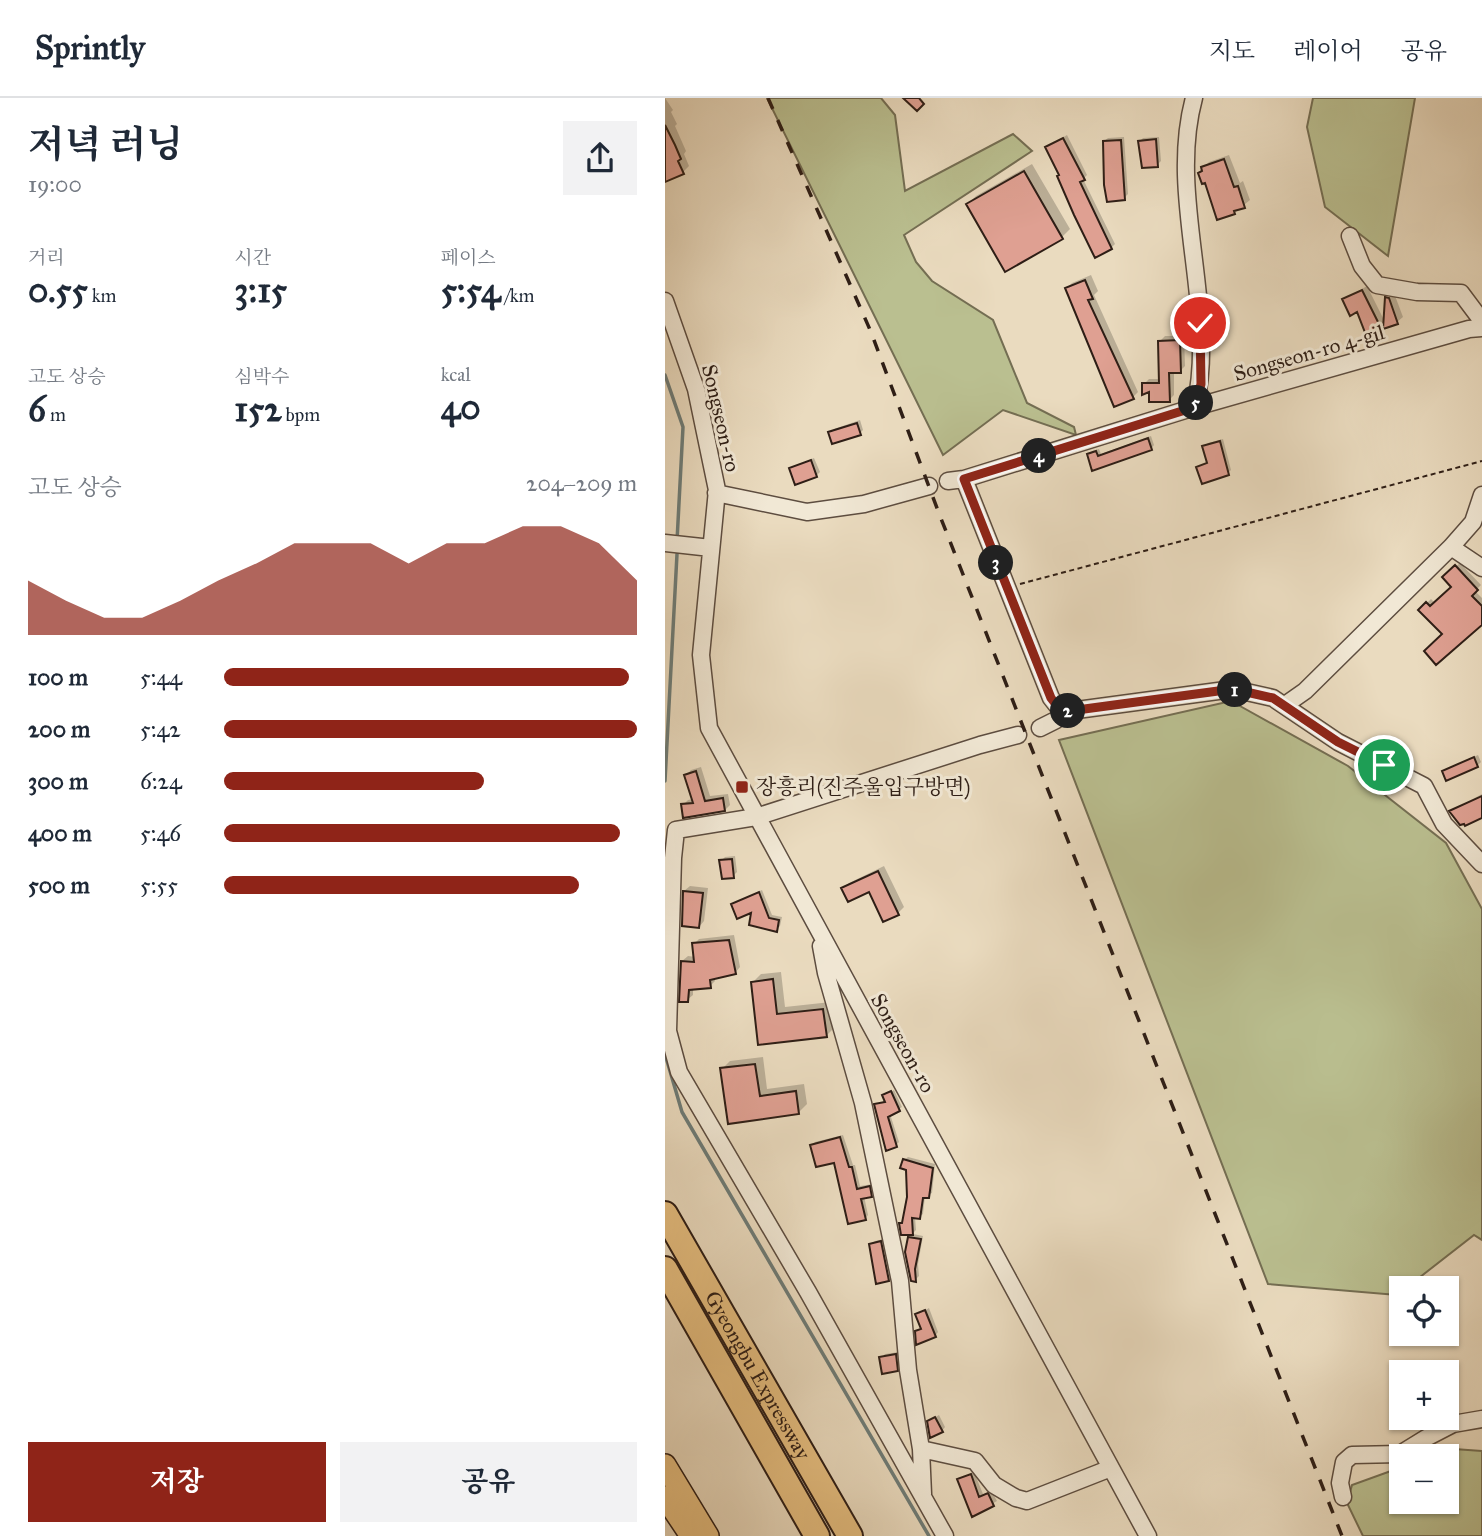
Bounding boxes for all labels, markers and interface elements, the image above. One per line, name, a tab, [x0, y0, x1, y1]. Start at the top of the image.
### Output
text: Sprintly	[35, 28, 145, 68]
text: 지도	[1209, 36, 1255, 66]
text: 레이어	[1293, 36, 1363, 66]
text: 공유	[1401, 36, 1447, 66]
text: 저녁 러닝	[28, 121, 183, 167]
button: share	[563, 121, 637, 195]
text: 19:00	[28, 170, 82, 198]
text: 거리	[28, 246, 65, 269]
text: 시간	[234, 246, 271, 269]
text: 페이스	[441, 246, 496, 269]
text: 0.55	[28, 269, 88, 312]
text: 3:15	[234, 269, 287, 312]
text: 5:54	[441, 269, 501, 312]
text: km	[88, 284, 117, 307]
text: /km	[501, 284, 535, 307]
pin	[1170, 293, 1230, 353]
icon: check	[1181, 304, 1219, 342]
street label: Songseon-ro 4-gil	[1231, 319, 1388, 387]
street label: Songseon-ro	[696, 362, 746, 475]
text: kcal	[441, 363, 471, 386]
text: 고도 상승	[28, 365, 106, 388]
text: 심박수	[234, 365, 289, 388]
text: 40	[441, 386, 481, 429]
pin: 5	[1179, 386, 1213, 420]
text: 6	[28, 388, 46, 431]
text: 152	[234, 388, 281, 431]
text: 5	[1191, 391, 1200, 414]
text: m	[46, 403, 66, 426]
text: bpm	[281, 403, 320, 426]
pin: 4	[1021, 438, 1057, 474]
text: 4	[1033, 444, 1044, 467]
text: 204–209 m	[526, 469, 637, 497]
text: 고도 상승	[28, 473, 122, 501]
pin: 3	[979, 546, 1013, 580]
text: 3	[992, 551, 999, 574]
text: 100 m	[28, 663, 88, 691]
text: 5:44	[140, 663, 182, 691]
pin: 1	[1217, 672, 1253, 708]
text: 1	[1231, 678, 1238, 701]
pin: 2	[1051, 694, 1085, 728]
text: 2	[1063, 699, 1072, 722]
text: 200 m	[28, 715, 90, 743]
text: 5:42	[140, 715, 181, 743]
pin	[1354, 735, 1414, 795]
icon: arrive	[1365, 746, 1403, 784]
text: 300 m	[28, 767, 88, 795]
text: 6:24	[140, 767, 182, 795]
place label: 장흥리(진주울입구방면)	[756, 774, 971, 800]
marker: 장흥리(진주울입구방면)	[734, 779, 750, 795]
text: 400 m	[28, 819, 92, 847]
text: 5:46	[140, 819, 181, 847]
text: 500 m	[28, 871, 90, 899]
text: 5:55	[140, 871, 178, 899]
street label: Songseon-ro	[865, 989, 941, 1097]
map controls	[1389, 1276, 1459, 1514]
button: locate	[1389, 1276, 1459, 1346]
street label: Gyeongbu Expressway	[699, 1286, 817, 1465]
button: +	[1389, 1360, 1459, 1430]
button: 저장	[28, 1442, 326, 1522]
button: 공유	[340, 1442, 637, 1522]
button: −	[1389, 1444, 1459, 1514]

